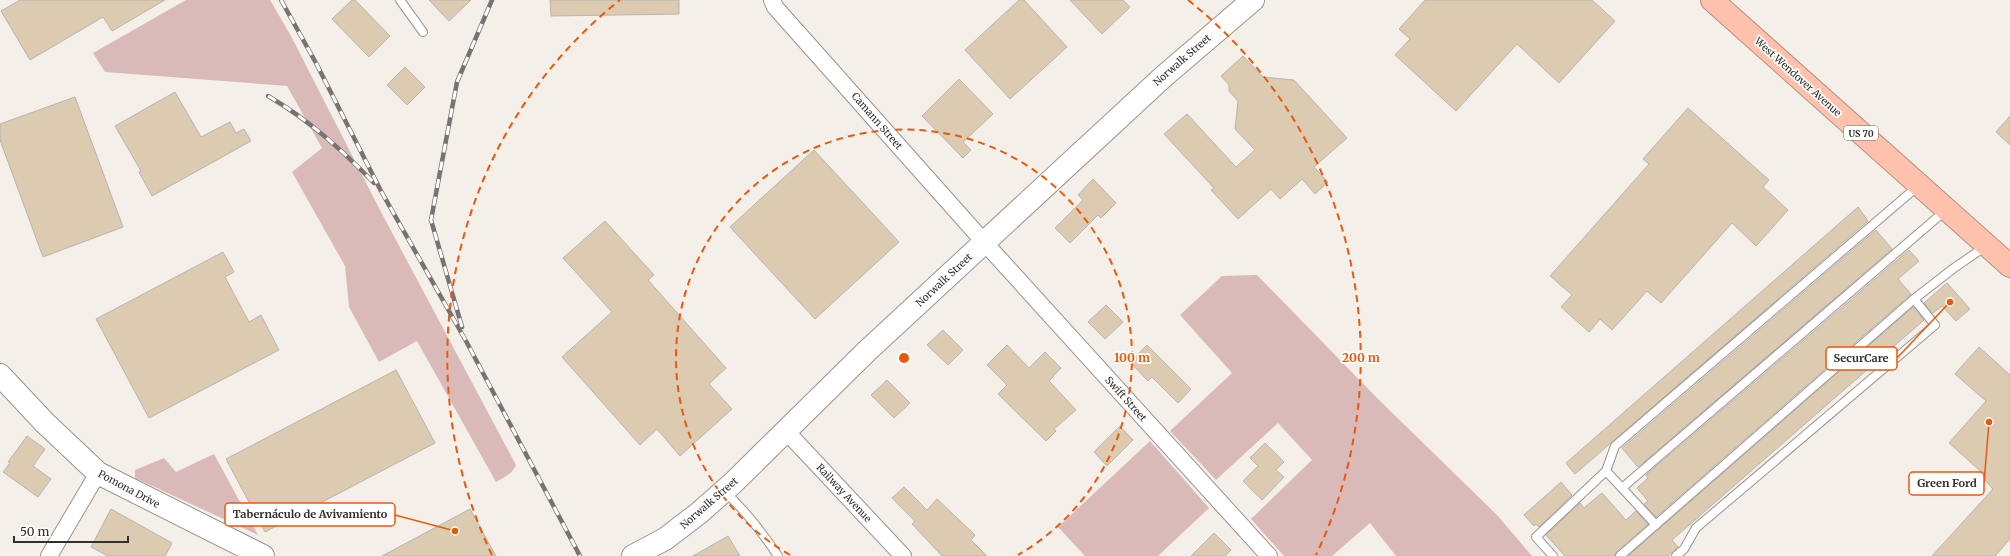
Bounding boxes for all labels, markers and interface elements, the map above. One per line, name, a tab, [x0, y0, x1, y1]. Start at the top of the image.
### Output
street label: Norwalk Street	[1150, 31, 1214, 89]
street label: West Wendover Avenue	[1751, 34, 1844, 119]
street label: Camann Street	[849, 90, 905, 152]
road number: US 70	[1844, 126, 1878, 140]
street label: Norwalk Street	[913, 250, 975, 309]
callout: SecurCare	[1826, 347, 1897, 370]
text: 100 m	[1114, 350, 1150, 365]
text: 200 m	[1342, 350, 1380, 365]
centre of rings	[897, 351, 911, 365]
text: SecurCare	[1833, 351, 1889, 365]
street label: Swift Street	[1102, 374, 1150, 424]
street label: Railway Avenue	[814, 461, 874, 525]
street label: Pomona Drive	[96, 467, 162, 511]
callout: Green Ford	[1909, 472, 1984, 495]
street label: Norwalk Street	[677, 474, 741, 532]
text: Green Ford	[1917, 476, 1977, 490]
callout: Tabernáculo de Avivamiento	[225, 503, 395, 526]
text: Tabernáculo de Avivamiento	[233, 507, 388, 521]
scale bar	[14, 518, 128, 544]
text: 50 m	[20, 524, 49, 539]

